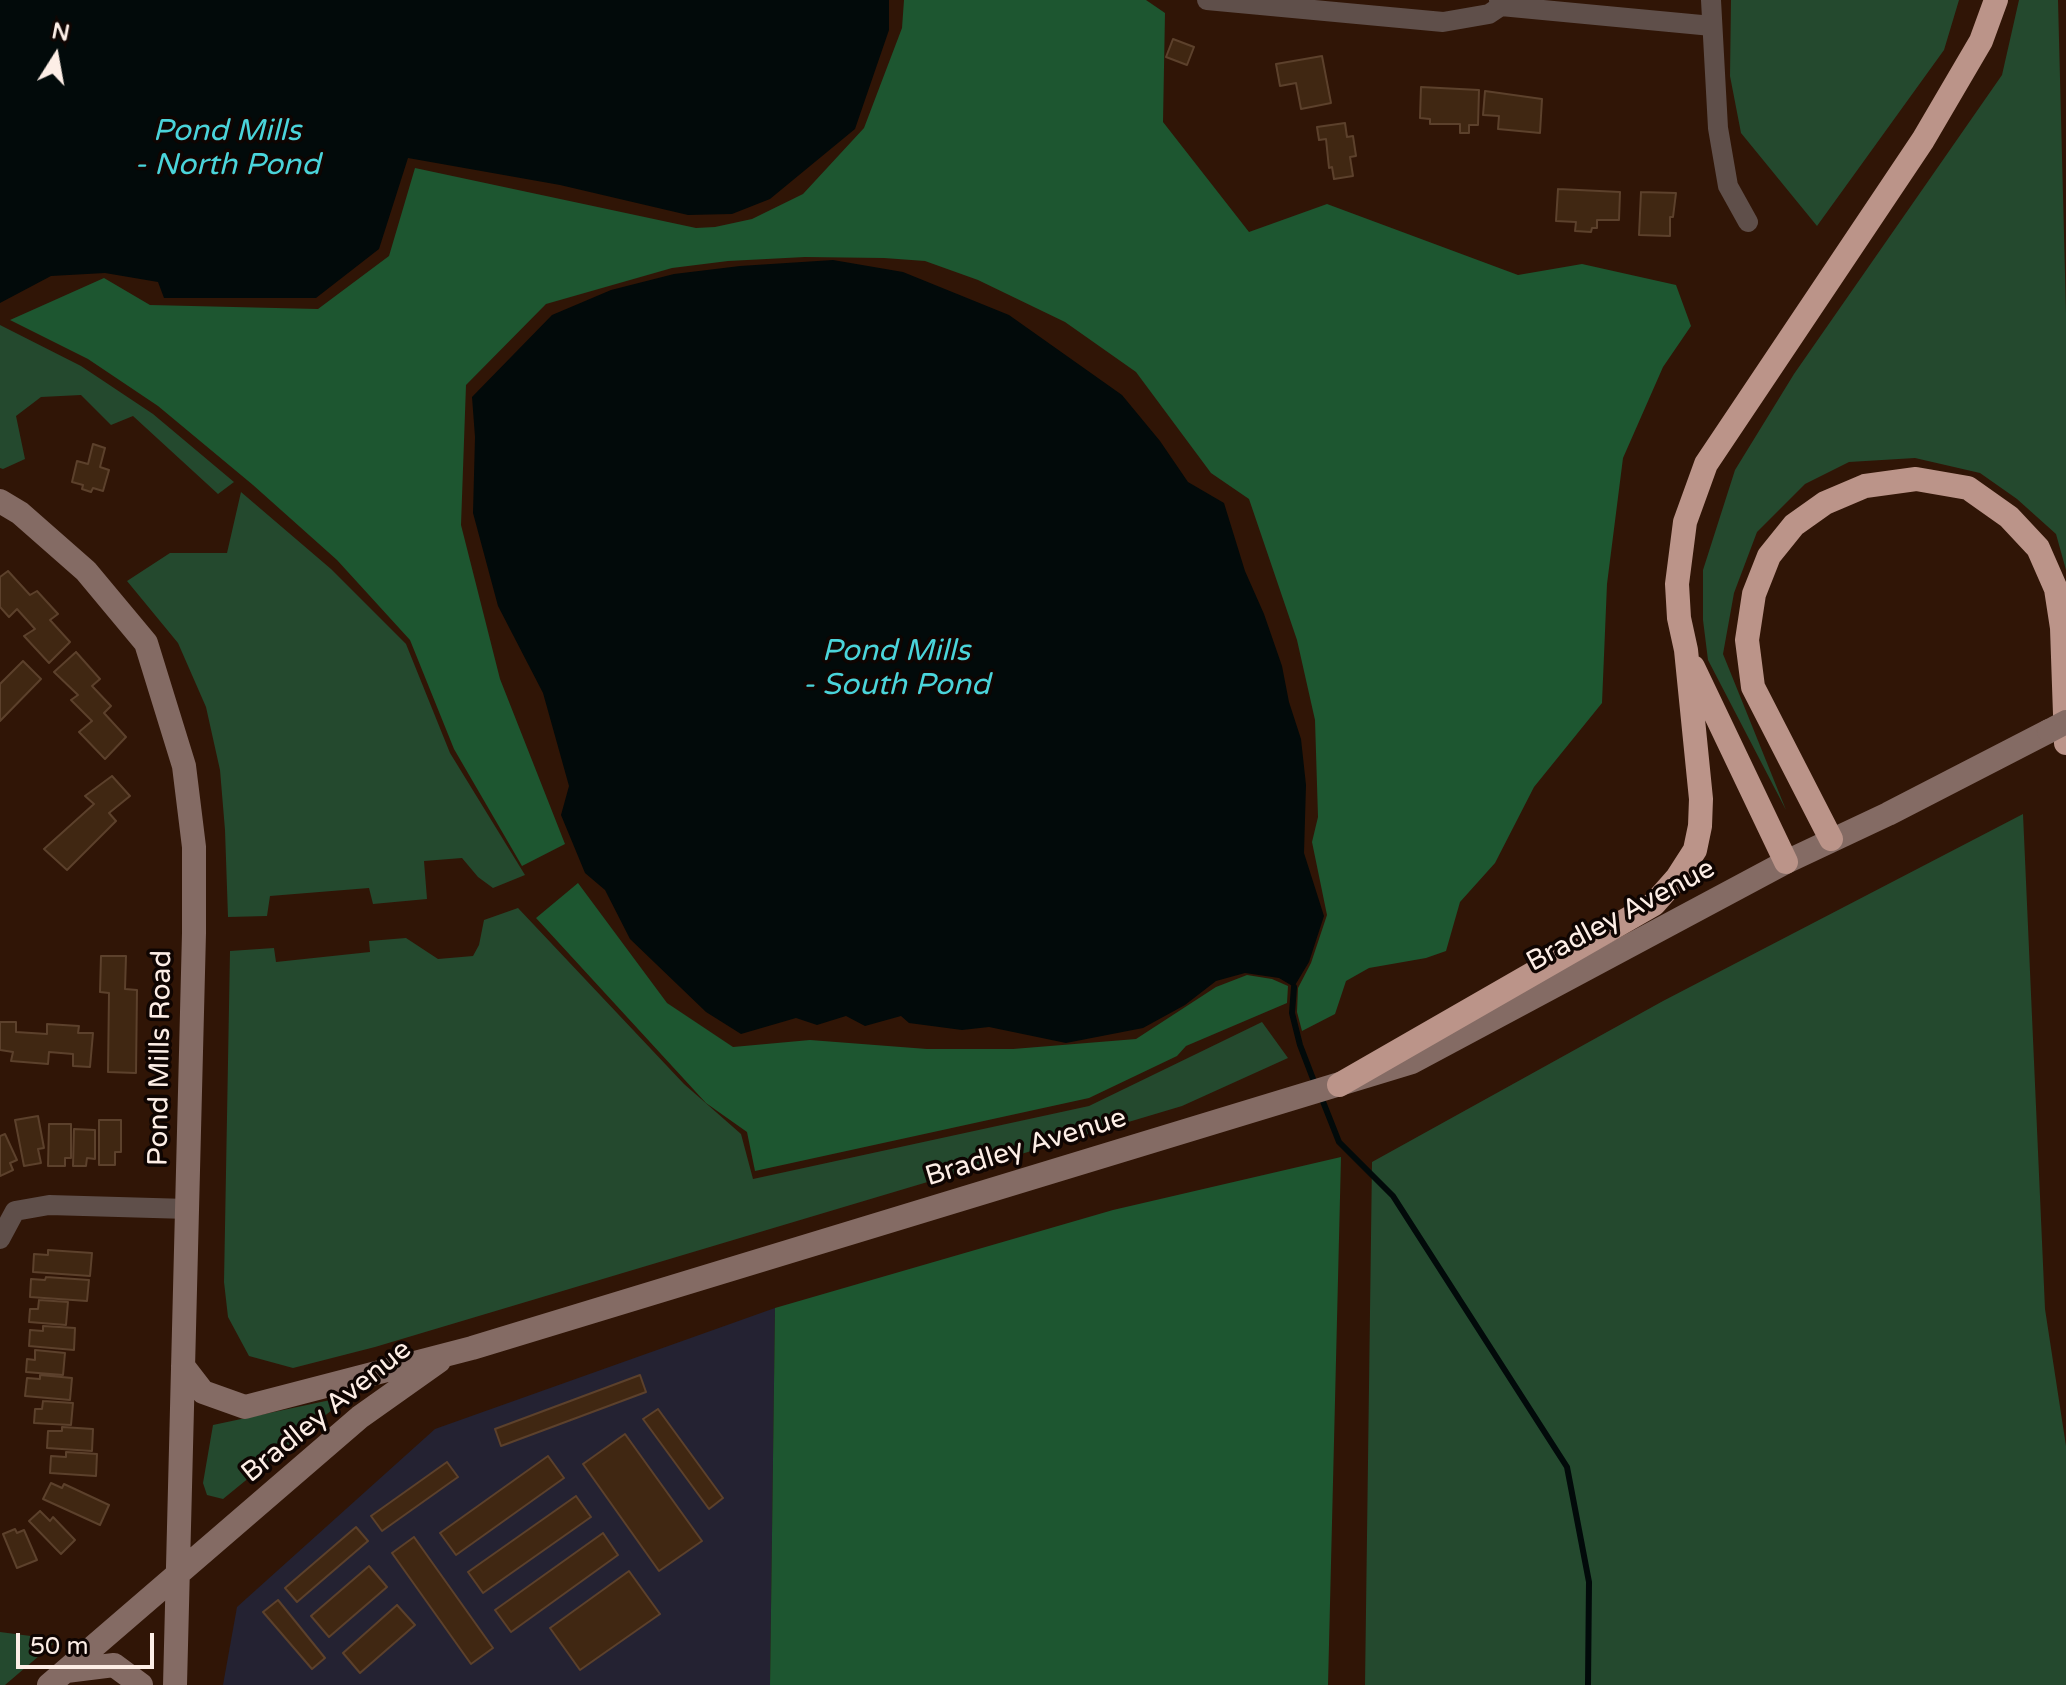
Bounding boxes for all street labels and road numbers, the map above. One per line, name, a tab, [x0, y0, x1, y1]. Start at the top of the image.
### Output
street label: Bradley Avenue	[1521, 852, 1721, 980]
street label: Pond Mills Road	[142, 950, 180, 1166]
street label: Bradley Avenue	[921, 1101, 1131, 1195]
street label: Bradley Avenue	[235, 1333, 419, 1491]

